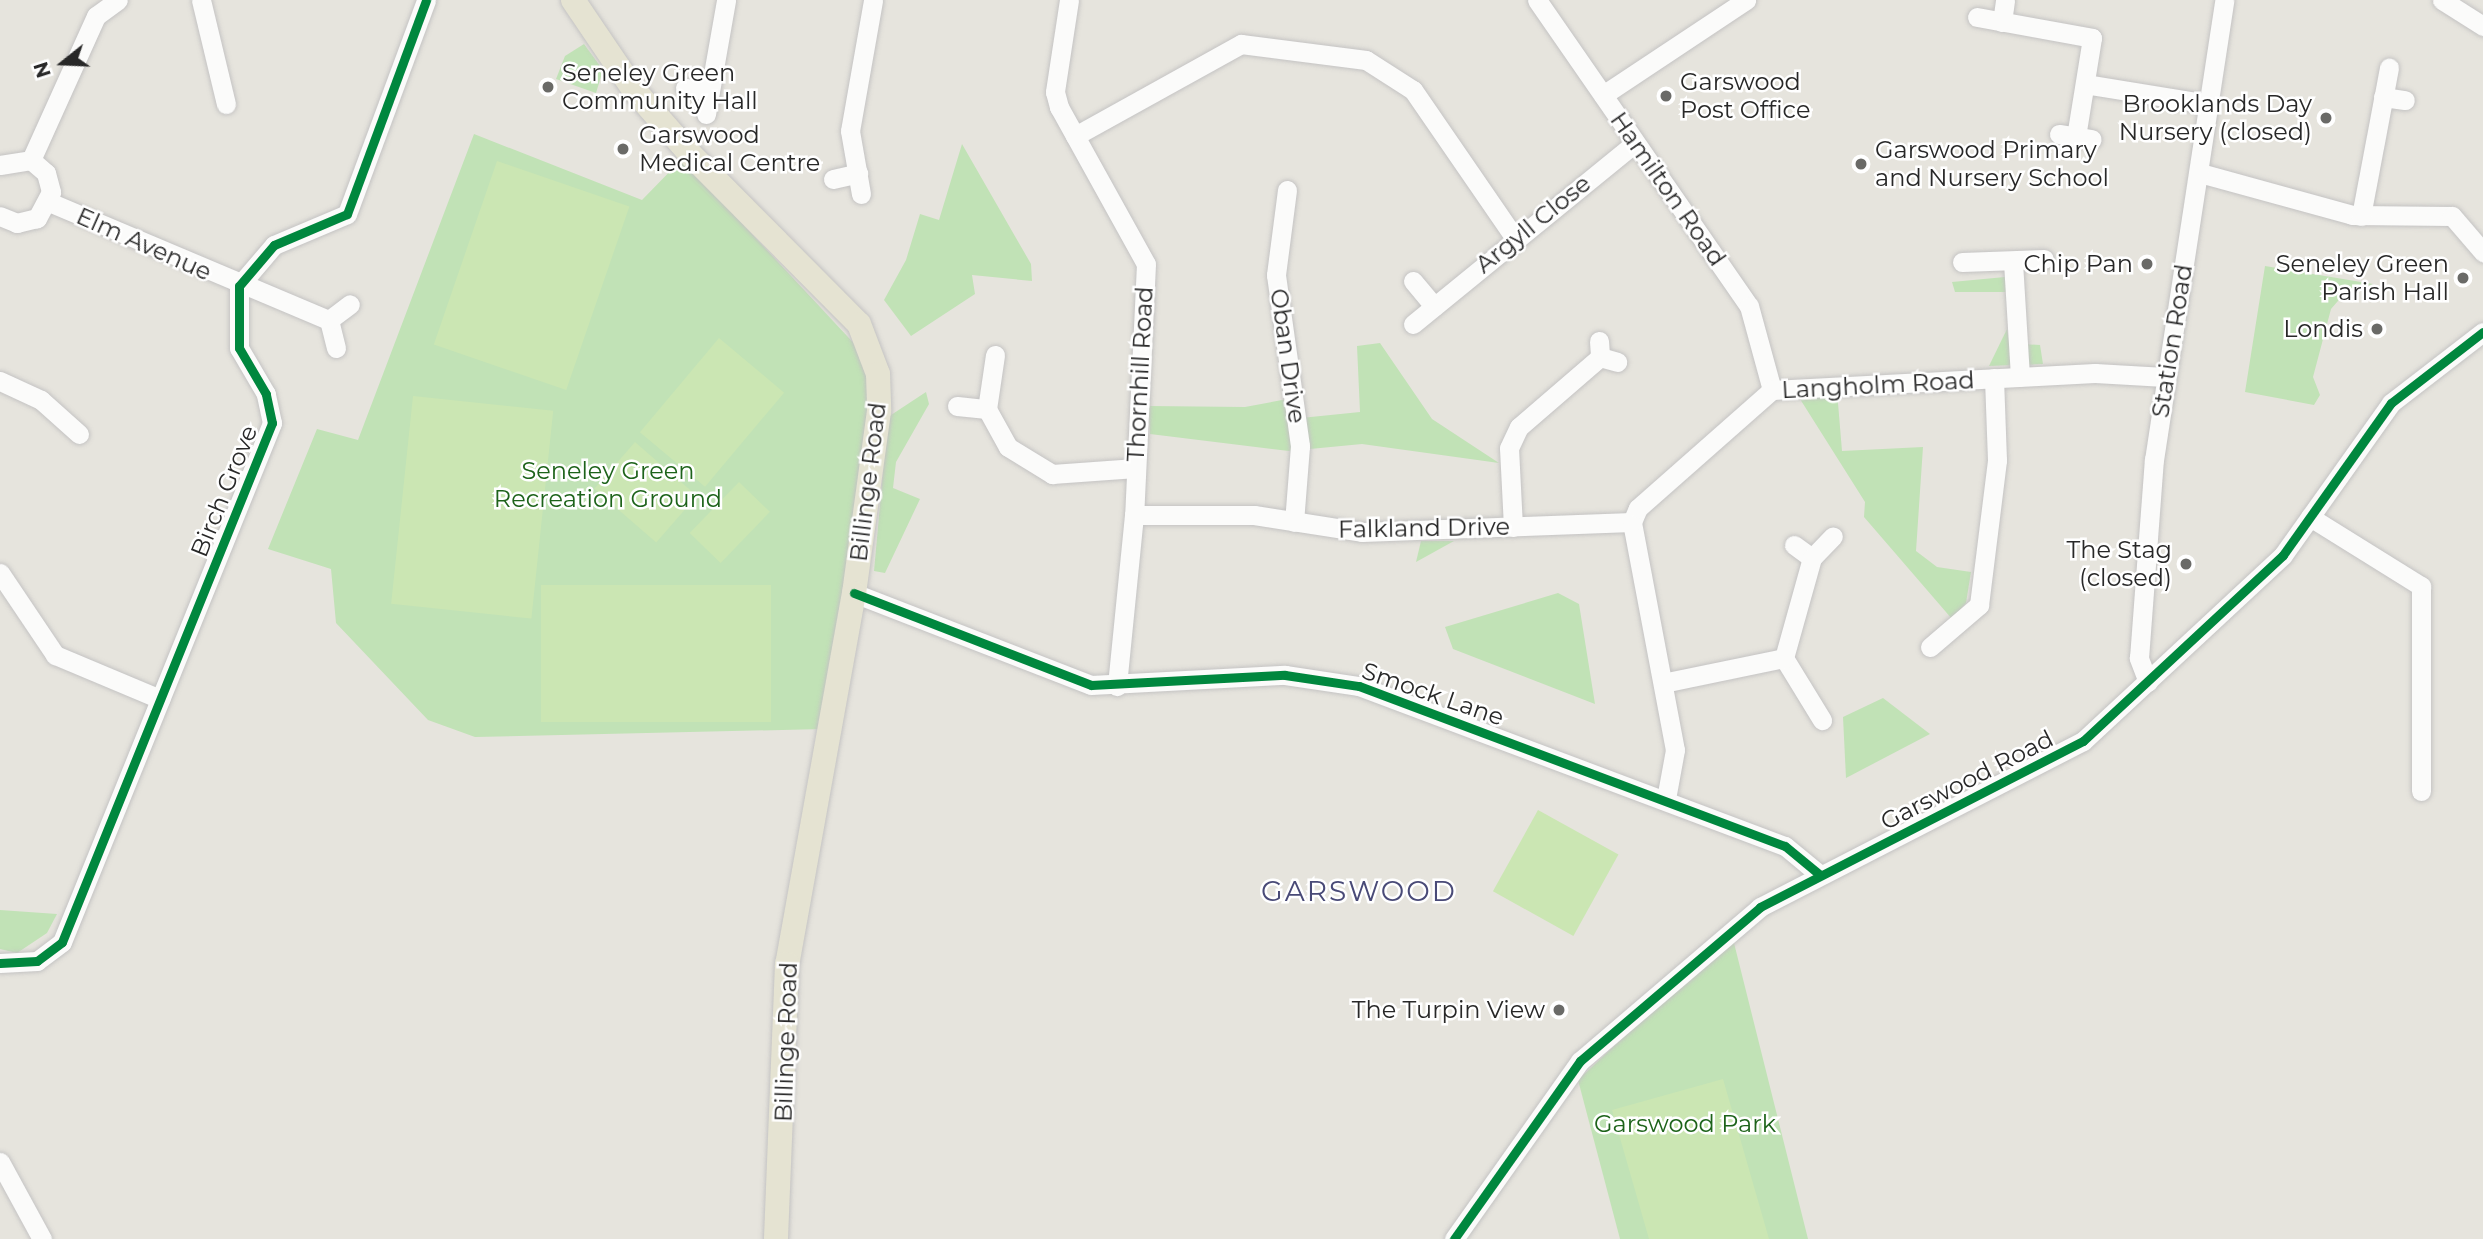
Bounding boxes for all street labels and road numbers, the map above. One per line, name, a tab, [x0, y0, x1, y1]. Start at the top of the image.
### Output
street label: Hamilton Road	[1604, 106, 1732, 272]
street label: Argyll Close	[1470, 169, 1596, 279]
street label: Elm Avenue	[72, 201, 216, 287]
street label: Station Road	[2146, 262, 2198, 420]
street label: Thornhill Road	[1121, 286, 1159, 462]
street label: Oban Drive	[1264, 287, 1312, 425]
street label: Langholm Road	[1781, 366, 1975, 404]
street label: Billinge Road	[844, 401, 892, 563]
street label: Birch Grove	[185, 421, 263, 561]
street label: Falkland Drive	[1338, 512, 1510, 544]
street label: Smock Lane	[1358, 656, 1508, 732]
street label: Garswood Road	[1876, 724, 2058, 836]
street label: Billinge Road	[769, 961, 803, 1123]

